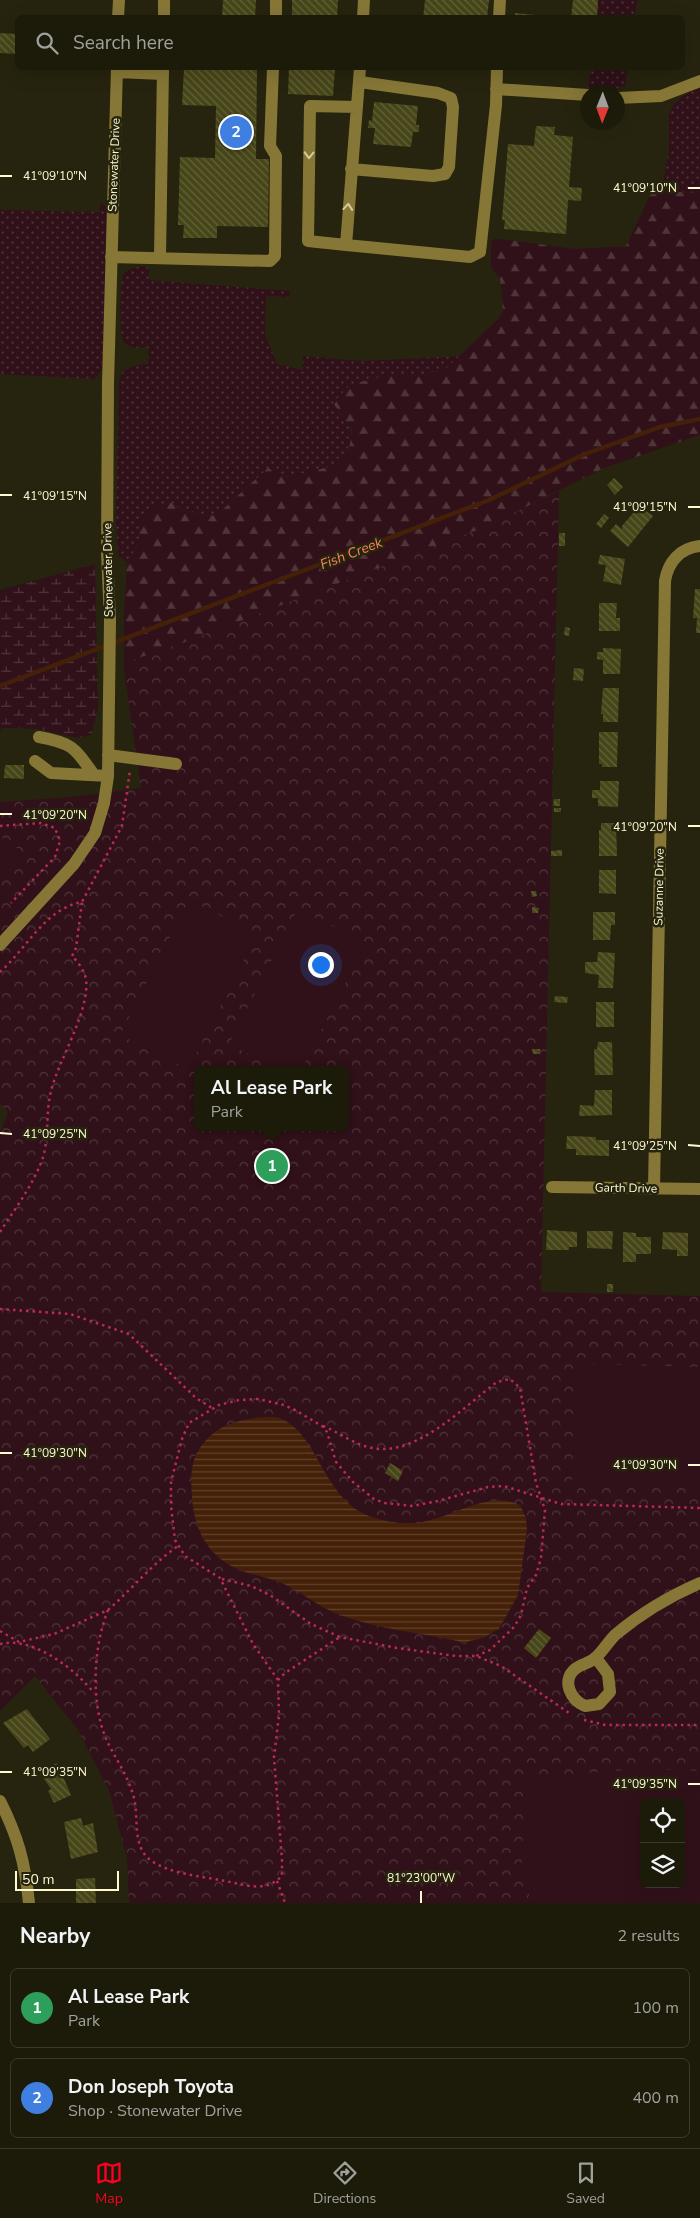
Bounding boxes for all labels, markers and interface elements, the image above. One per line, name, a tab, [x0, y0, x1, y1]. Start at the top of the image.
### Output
search box	[15, 15, 685, 70]
icon: search	[33, 29, 61, 57]
text: Search here	[73, 30, 174, 56]
north arrow	[580, 85, 625, 130]
pin: 2	[220, 113, 252, 151]
street label: Stonewater Drive	[104, 118, 124, 212]
one-way arrow	[304, 152, 314, 159]
text: 41°09'10"N	[23, 168, 87, 184]
text: 41°09'10"N	[613, 180, 677, 196]
one-way arrow	[343, 202, 354, 210]
text: 41°09'15"N	[23, 488, 87, 504]
text: 41°09'15"N	[613, 499, 677, 515]
street label: Stonewater Drive	[99, 523, 117, 617]
water label: Fish Creek	[317, 533, 386, 574]
text: 41°09'20"N	[23, 807, 87, 823]
text: 41°09'20"N	[613, 819, 677, 835]
street label: Suzanne Drive	[650, 848, 668, 926]
your location	[308, 952, 334, 978]
popup	[194, 1066, 349, 1131]
text: Al Lease Park	[211, 1075, 332, 1101]
text: Park	[211, 1101, 243, 1123]
text: 41°09'25"N	[23, 1126, 87, 1142]
text: 41°09'25"N	[613, 1138, 677, 1154]
pin: 1	[256, 1147, 288, 1185]
street label: Garth Drive	[595, 1179, 657, 1197]
text: 41°09'30"N	[23, 1445, 87, 1461]
text: 41°09'30"N	[613, 1457, 677, 1473]
text: 41°09'35"N	[23, 1764, 87, 1780]
text: 41°09'35"N	[613, 1776, 677, 1792]
map controls	[640, 1798, 685, 1888]
button: locate	[640, 1798, 685, 1843]
button: layers	[640, 1843, 685, 1888]
scale bar	[15, 1868, 119, 1891]
text: 50 m	[22, 1870, 54, 1889]
text: 81°23'00"W	[387, 1870, 455, 1886]
text: Nearby	[20, 1922, 90, 1950]
text: 2 results	[618, 1925, 680, 1947]
text: Al Lease Park	[68, 1984, 189, 2010]
text: 1	[32, 1997, 42, 2019]
text: 100 m	[632, 1997, 679, 2019]
text: Park	[68, 2010, 100, 2032]
text: Don Joseph Toyota	[68, 2074, 234, 2100]
text: 2	[32, 2087, 42, 2109]
text: 400 m	[632, 2087, 679, 2109]
text: Shop · Stonewater Drive	[68, 2100, 242, 2122]
tab: Map	[95, 2159, 123, 2208]
tab: Directions	[313, 2159, 376, 2208]
tab: Saved	[566, 2159, 605, 2208]

